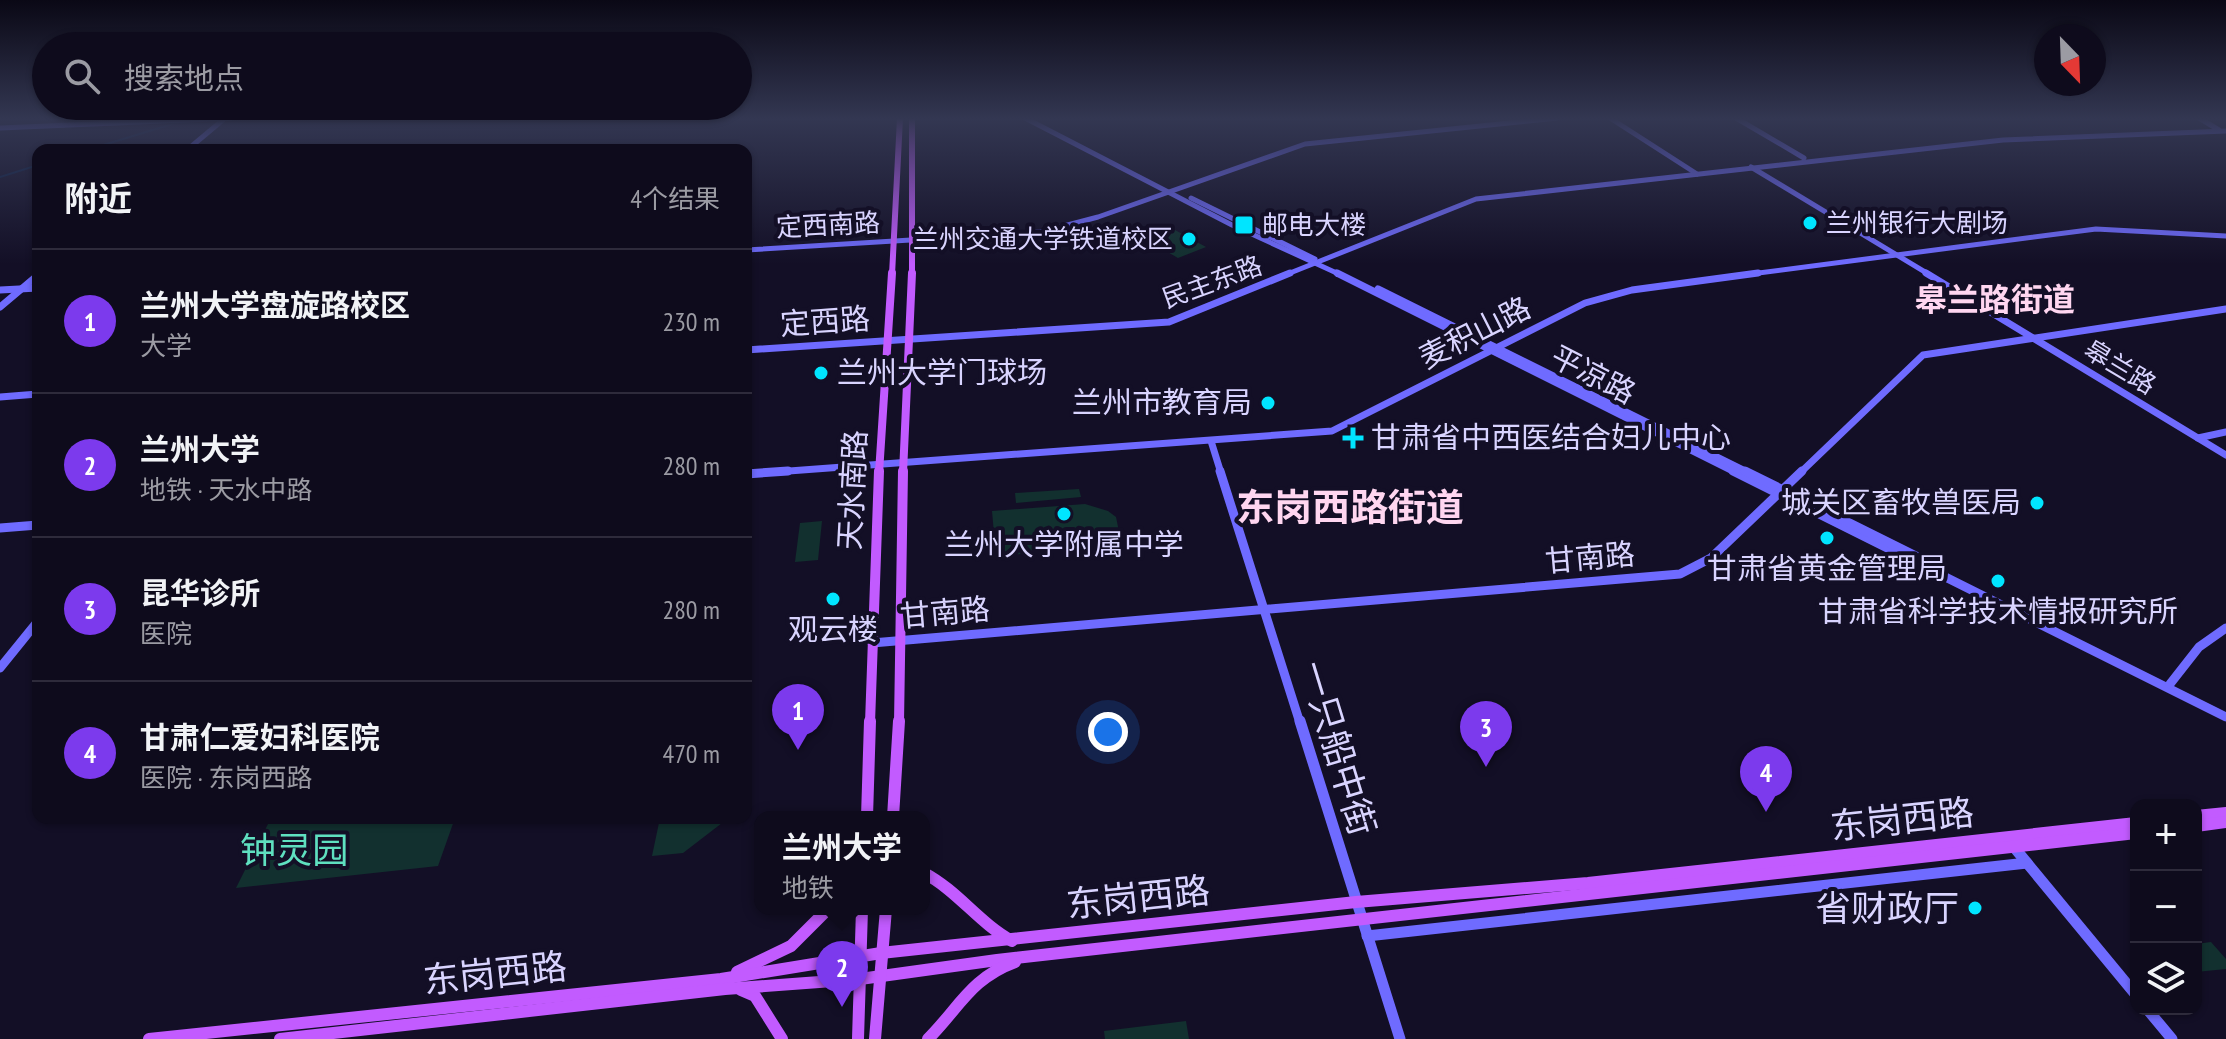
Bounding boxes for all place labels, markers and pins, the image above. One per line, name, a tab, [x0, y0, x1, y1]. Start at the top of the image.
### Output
place label: 兰州银行大剧场	[1826, 206, 2008, 239]
place label: 邮电大楼	[1262, 208, 1366, 241]
marker: 邮电大楼	[1233, 214, 1255, 236]
marker: 兰州银行大剧场	[1801, 214, 1819, 232]
place label: 兰州交通大学铁道校区	[913, 222, 1173, 255]
marker: 兰州交通大学铁道校区	[1180, 230, 1198, 248]
place label: 兰州大学门球场	[837, 352, 1047, 391]
marker: 兰州大学门球场	[812, 364, 830, 382]
place label: 兰州市教育局	[1072, 382, 1252, 421]
marker: 兰州市教育局	[1259, 394, 1277, 412]
place label: 甘肃省中西医结合妇儿中心	[1371, 417, 1731, 456]
marker: 甘肃省中西医结合妇儿中心	[1342, 427, 1364, 449]
place label: 城关区畜牧兽医局	[1781, 482, 2021, 521]
marker: 城关区畜牧兽医局	[2028, 494, 2046, 512]
marker: 兰州大学附属中学	[1055, 505, 1073, 523]
place label: 兰州大学附属中学	[944, 524, 1184, 563]
marker: 甘肃省黄金管理局	[1818, 529, 1836, 547]
place label: 甘肃省黄金管理局	[1707, 548, 1947, 587]
marker: 甘肃省科学技术情报研究所	[1989, 572, 2007, 590]
marker: 观云楼	[824, 590, 842, 608]
place label: 甘肃省科学技术情报研究所	[1818, 591, 2178, 630]
place label: 观云楼	[788, 609, 878, 648]
pin: 1	[772, 684, 824, 750]
pin: 3	[1460, 701, 1512, 767]
pin: 4	[1740, 746, 1792, 812]
place label: 省财政厅	[1815, 884, 1959, 931]
marker: 省财政厅	[1966, 899, 1984, 917]
pin: 2	[816, 941, 868, 1007]

